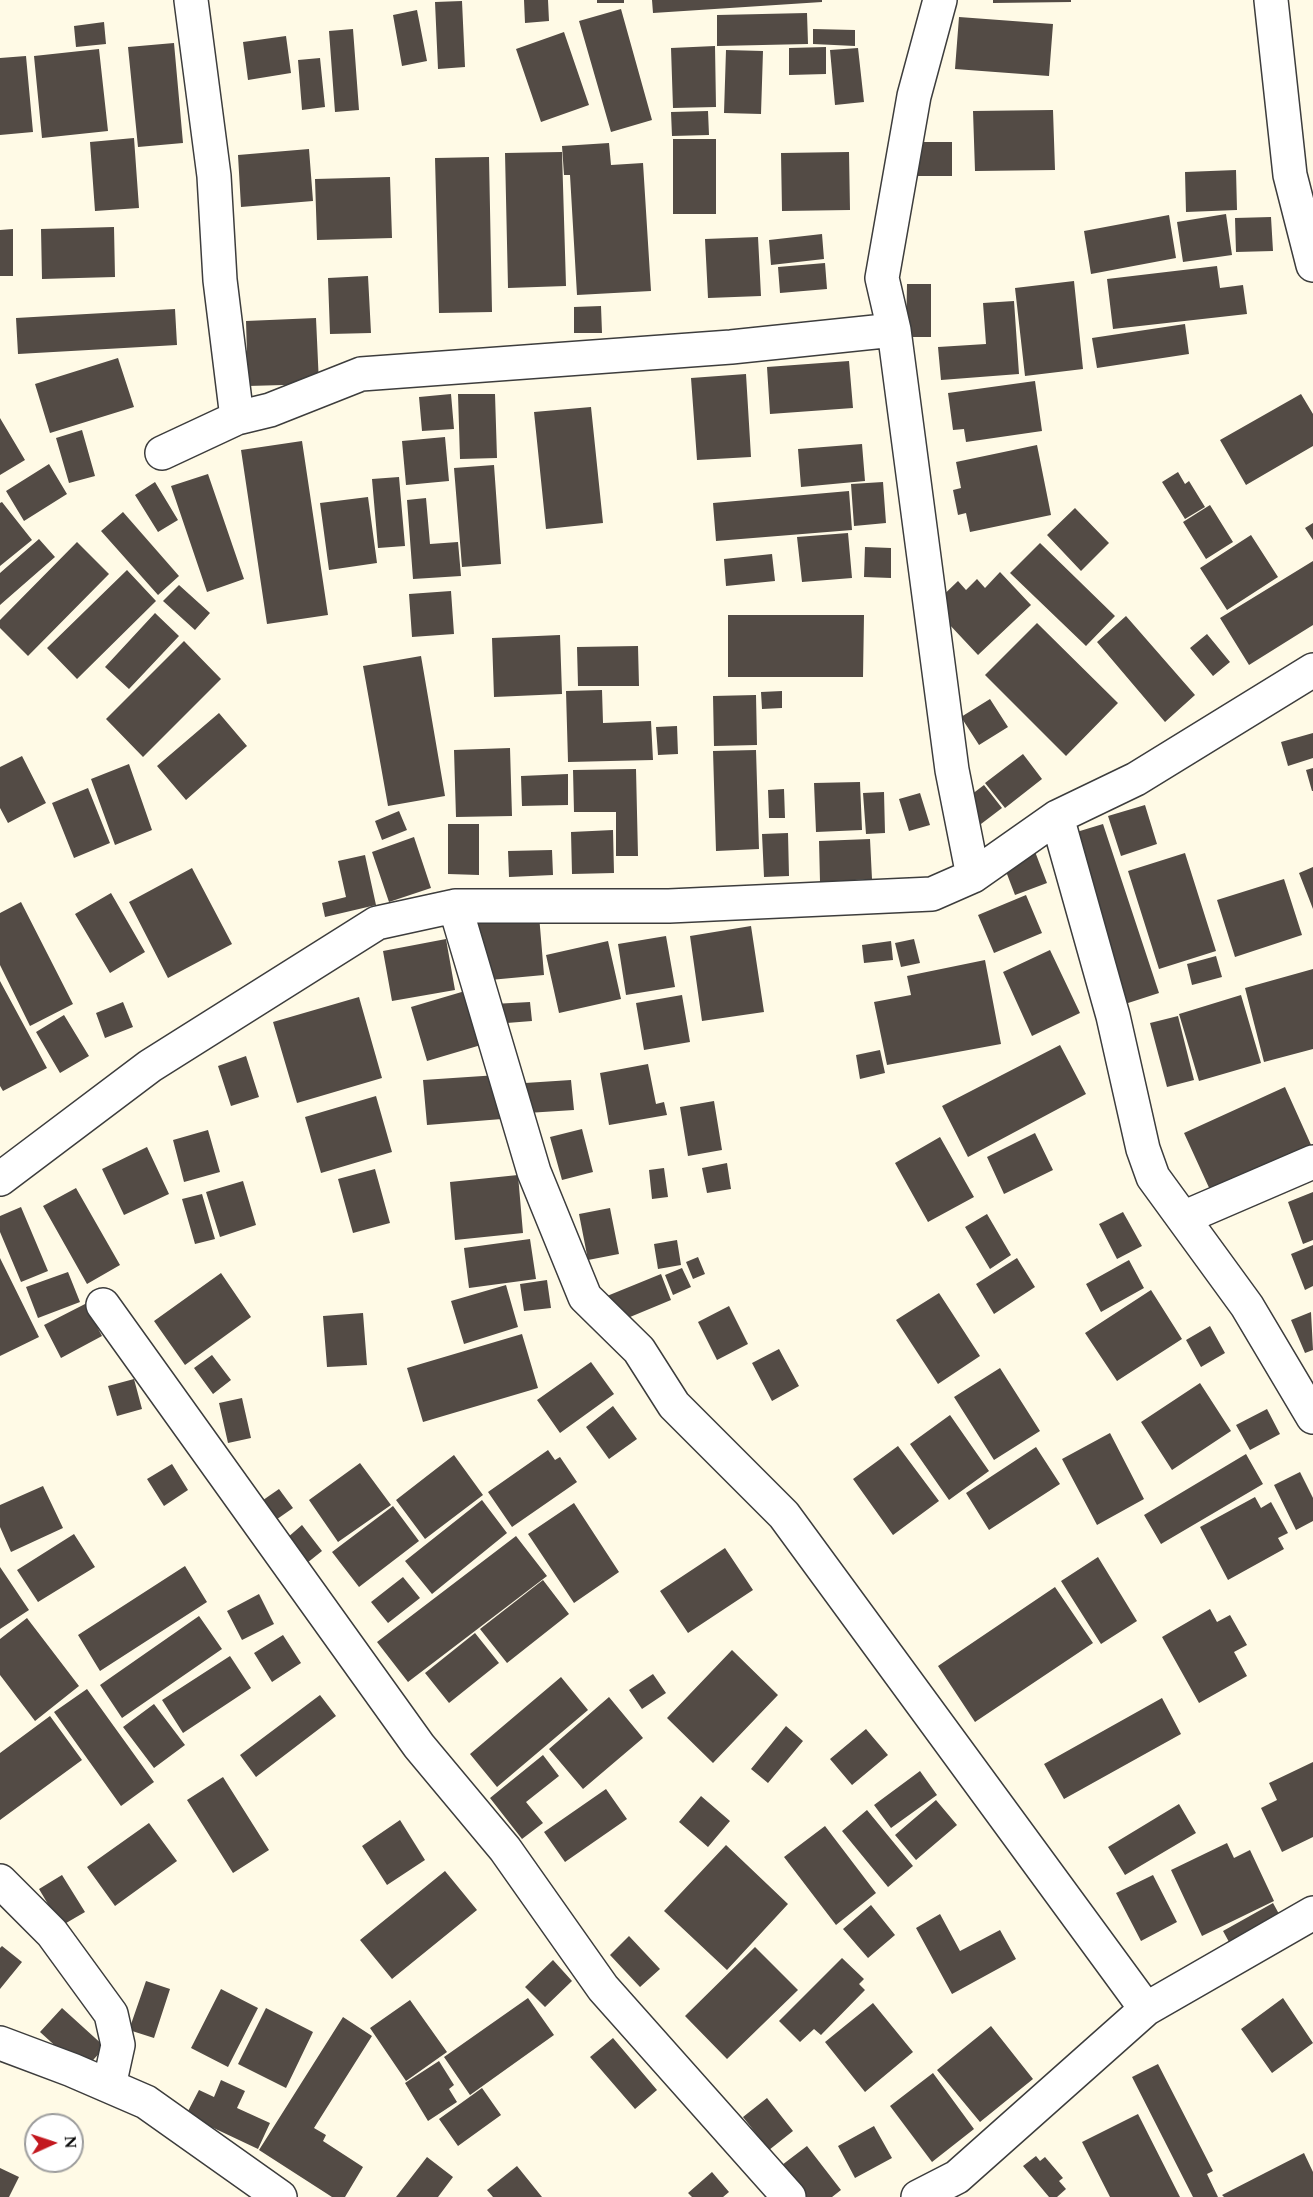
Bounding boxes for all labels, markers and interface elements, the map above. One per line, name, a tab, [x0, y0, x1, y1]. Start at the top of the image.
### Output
north arrow	[24, 2113, 84, 2173]
text: N	[58, 2135, 82, 2149]

